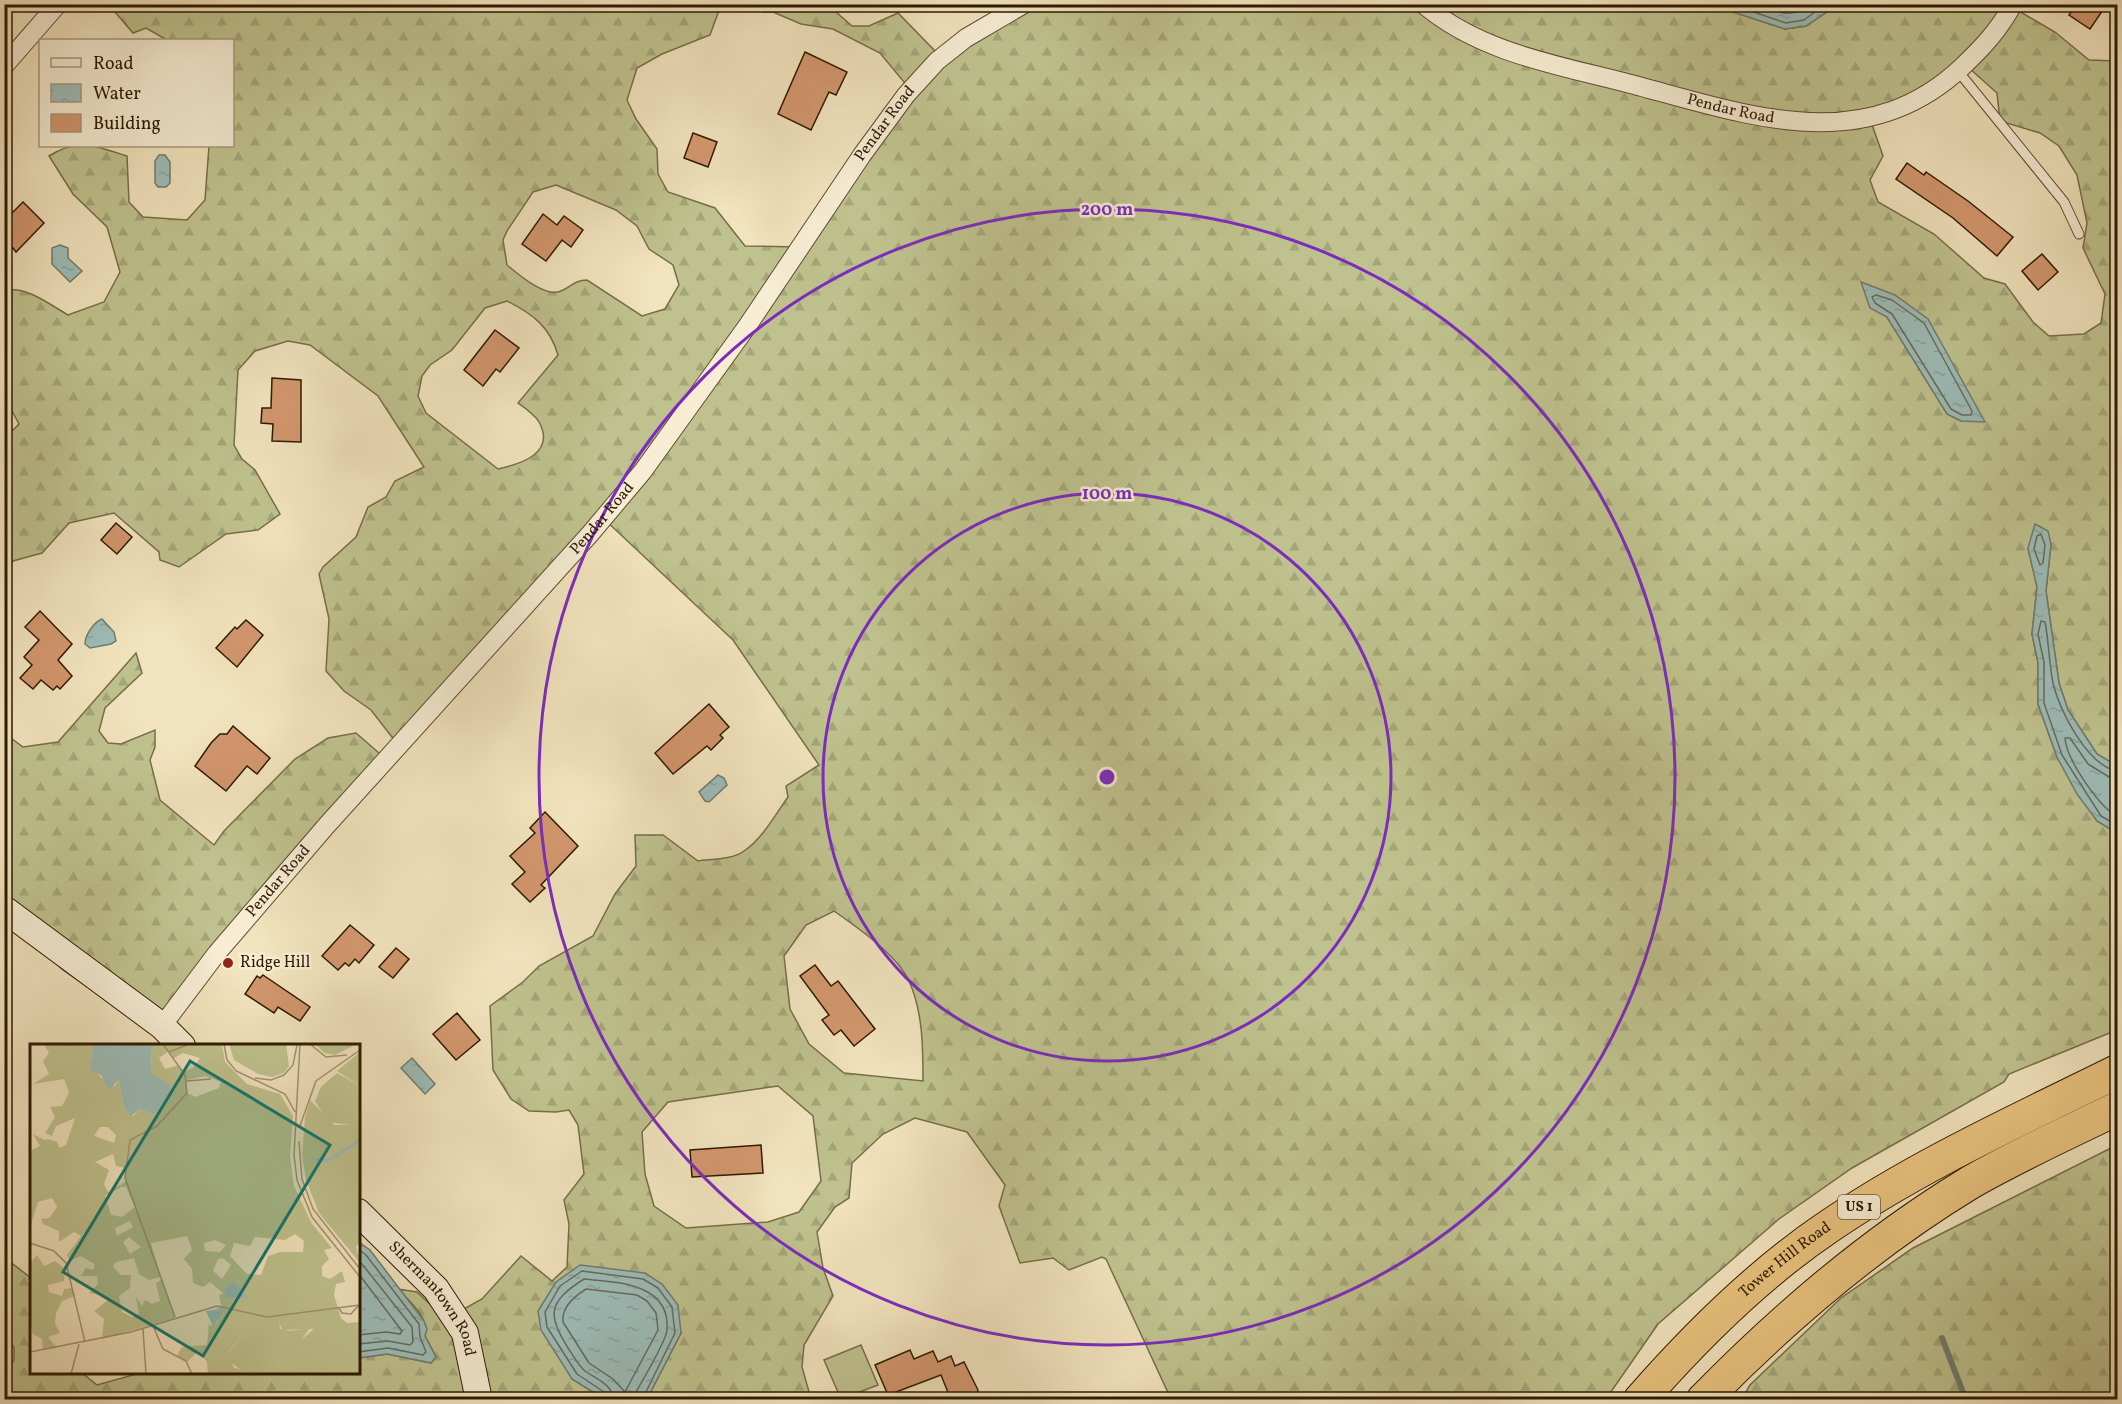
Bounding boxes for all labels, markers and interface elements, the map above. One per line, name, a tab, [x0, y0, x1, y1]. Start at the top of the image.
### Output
legend	[39, 39, 234, 147]
text: Road	[93, 52, 134, 77]
street label: Pendar Road	[850, 81, 920, 166]
text: Water	[93, 82, 141, 107]
street label: Pendar Road	[1685, 89, 1776, 130]
text: Building	[93, 112, 161, 137]
text: 200 m	[1081, 198, 1133, 223]
street label: Pendar Road	[565, 478, 640, 560]
text: 100 m	[1082, 482, 1132, 507]
centre of rings	[1097, 767, 1117, 787]
street label: Pendar Road	[241, 840, 316, 922]
place label: Ridge Hill	[240, 952, 310, 974]
marker: Ridge Hill	[221, 956, 235, 970]
inset map	[30, 1044, 360, 1374]
road number: US 1	[1838, 1195, 1880, 1219]
street label: Tower Hill Road	[1734, 1217, 1836, 1304]
street label: Shermantown Road	[383, 1237, 481, 1358]

